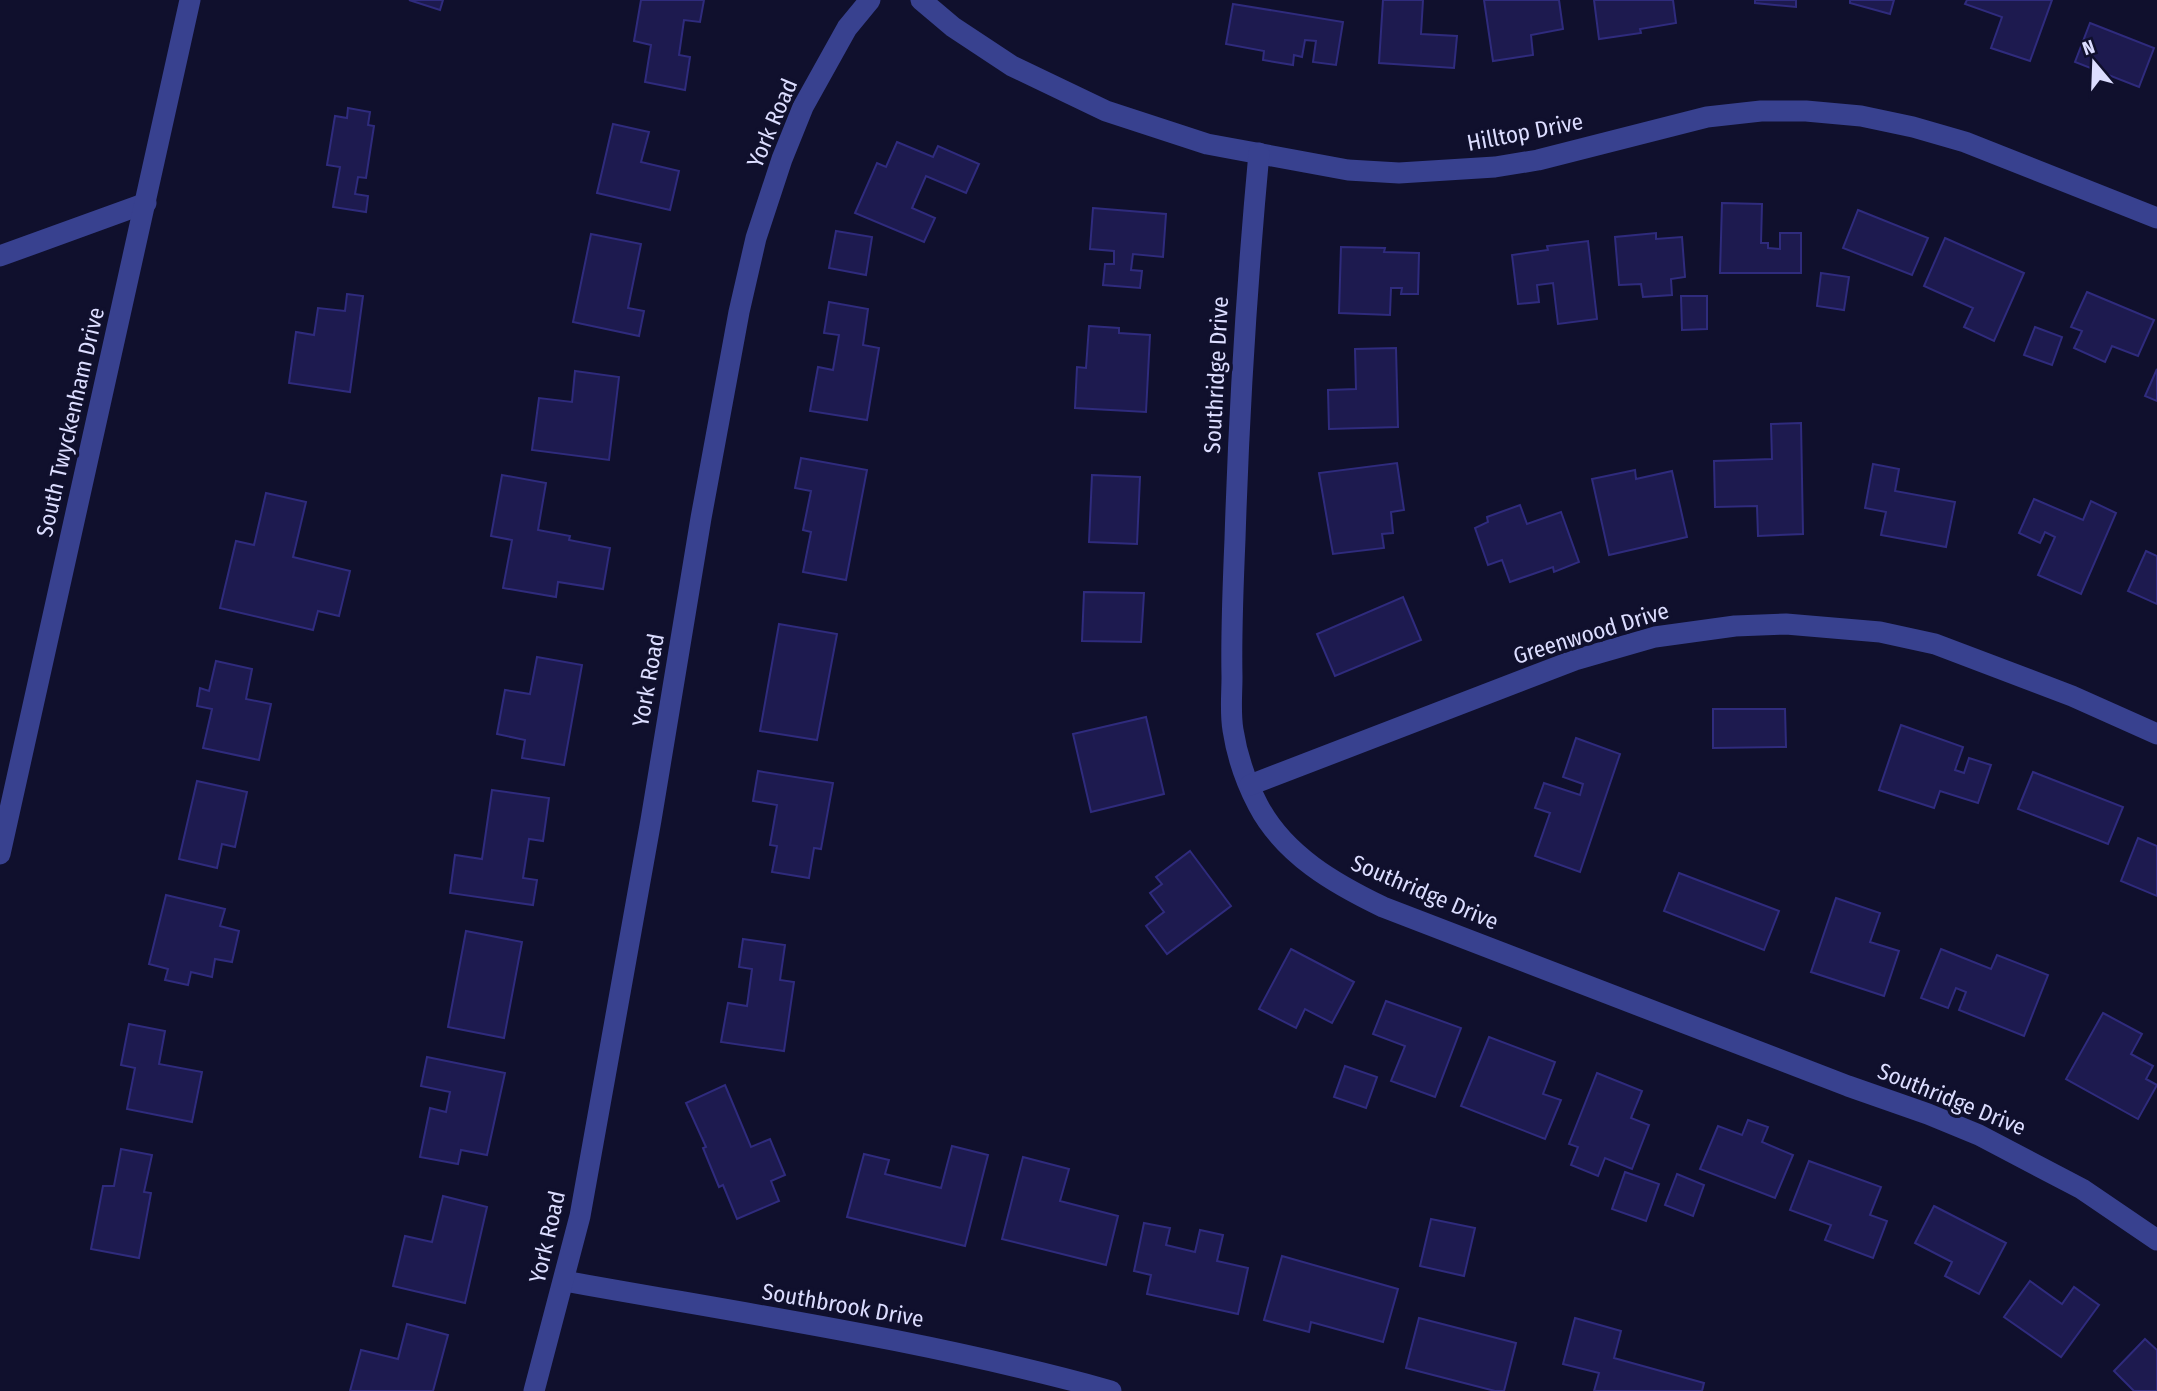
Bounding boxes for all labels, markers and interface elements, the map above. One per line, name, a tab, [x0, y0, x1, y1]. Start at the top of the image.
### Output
north arrow	[2059, 28, 2129, 98]
text: N	[2079, 35, 2098, 60]
street label: York Road	[741, 74, 803, 172]
street label: Hilltop Drive	[1465, 107, 1585, 157]
street label: Southridge Drive	[1198, 296, 1234, 454]
street label: South Twyckenham Drive	[30, 304, 110, 540]
street label: Greenwood Drive	[1510, 596, 1672, 670]
street label: York Road	[626, 631, 670, 729]
street label: Southridge Drive	[1347, 848, 1503, 936]
street label: Southridge Drive	[1874, 1057, 2030, 1141]
street label: York Road	[523, 1188, 571, 1286]
street label: Southbrook Drive	[760, 1277, 926, 1333]

